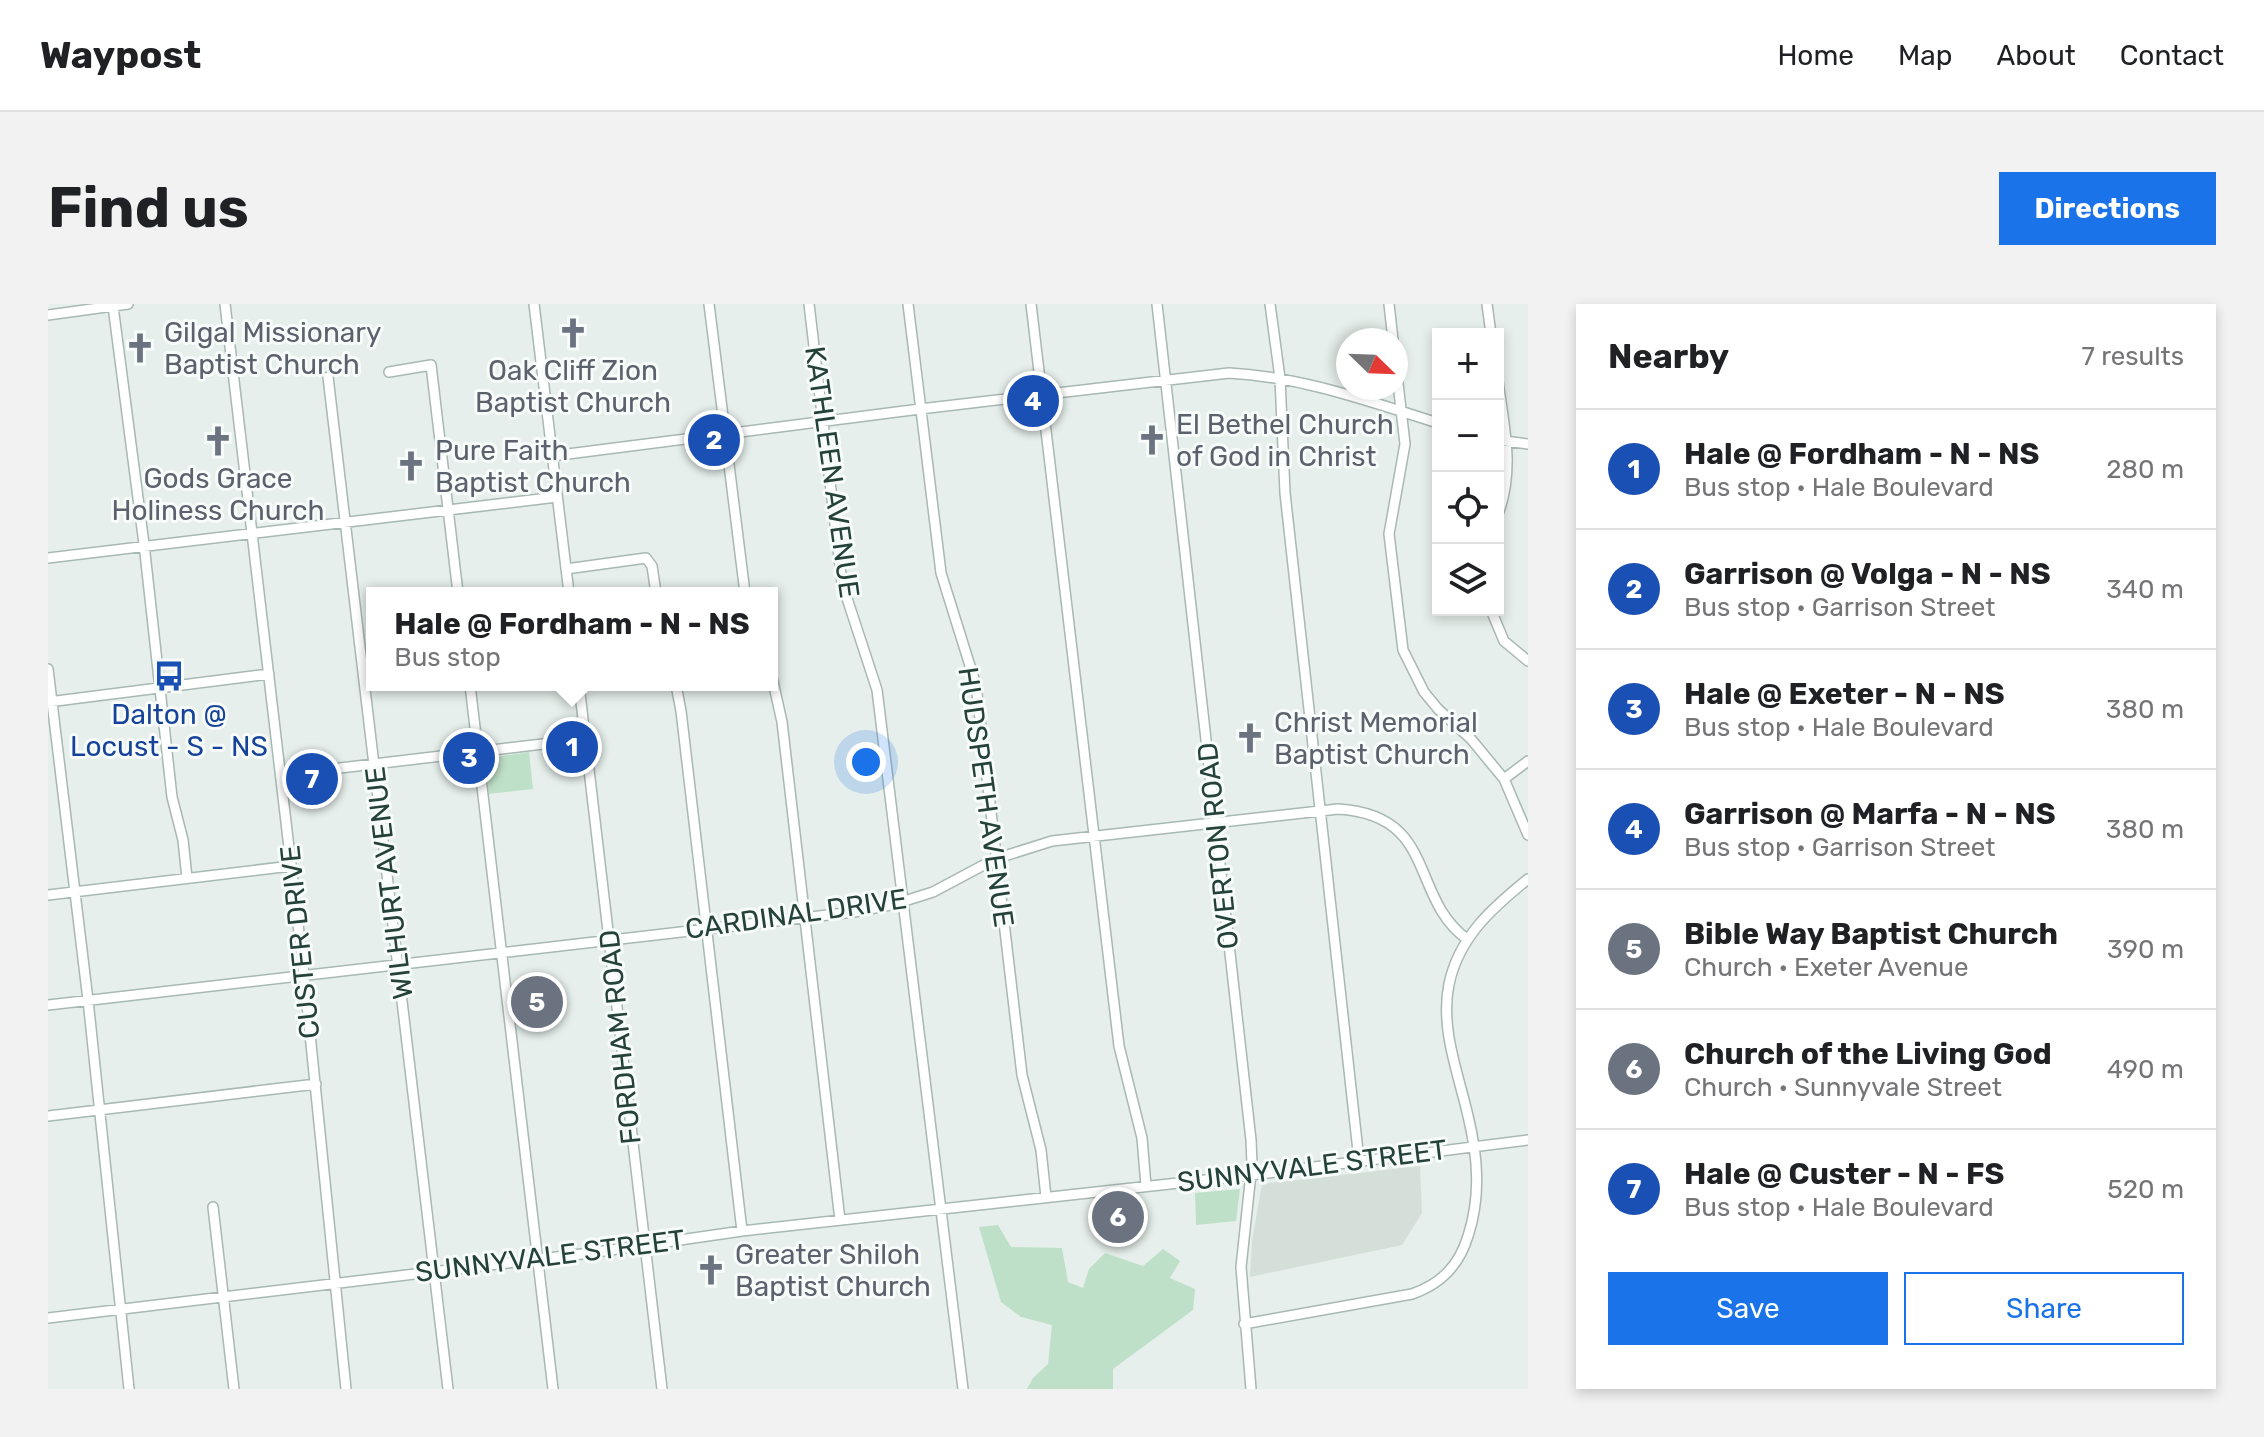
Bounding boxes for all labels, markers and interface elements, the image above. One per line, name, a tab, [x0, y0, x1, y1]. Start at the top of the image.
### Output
text: Waypost	[40, 32, 201, 78]
text: Home	[1777, 39, 1854, 72]
text: Map	[1898, 39, 1952, 72]
text: About	[1996, 39, 2076, 72]
text: Contact	[2120, 39, 2224, 72]
button: Directions	[1999, 172, 2216, 245]
text: Find us	[48, 175, 249, 241]
place label: Gilgal Missionary Baptist Church	[164, 316, 381, 381]
church icon: Oak Cliff Zion Baptist Church	[556, 316, 590, 350]
north arrow	[1336, 328, 1408, 400]
map controls	[1432, 328, 1504, 616]
button: +	[1432, 328, 1504, 400]
church icon: Gilgal Missionary Baptist Church	[123, 331, 157, 365]
text: Nearby	[1608, 336, 1729, 377]
text: 7 results	[2081, 341, 2184, 372]
street label: KATHLEEN AVENUE	[798, 344, 866, 600]
place label: Oak Cliff Zion Baptist Church	[475, 354, 671, 419]
pin: 4	[1007, 371, 1059, 431]
button: −	[1432, 400, 1504, 472]
place label: El Bethel Church of God in Christ	[1176, 408, 1394, 473]
pin: 2	[688, 410, 740, 470]
church icon: El Bethel Church of God in Christ	[1135, 423, 1169, 457]
church icon: Gods Grace Holiness Church	[201, 424, 235, 458]
place label: Pure Faith Baptist Church	[435, 434, 631, 499]
text: Hale @ Fordham - N - NS	[1684, 436, 2039, 472]
church icon: Pure Faith Baptist Church	[394, 449, 428, 483]
text: 1	[1628, 454, 1640, 485]
text: 280 m	[2106, 454, 2184, 485]
place label: Gods Grace Holiness Church	[111, 462, 325, 527]
button: locate	[1432, 472, 1504, 544]
text: Bus stop · Hale Boulevard	[1684, 472, 1994, 503]
button: layers	[1432, 544, 1504, 616]
text: Garrison @ Volga - N - NS	[1684, 556, 2051, 592]
text: 2	[1626, 574, 1642, 605]
text: 340 m	[2106, 574, 2184, 605]
popup	[366, 587, 778, 691]
text: Bus stop · Garrison Street	[1684, 592, 1995, 623]
text: Hale @ Fordham - N - NS	[394, 606, 750, 642]
text: Bus stop	[394, 642, 501, 673]
bus stop icon: Dalton @ Locust - S - NS	[152, 659, 186, 693]
street label: HUDSPETH AVENUE	[951, 665, 1021, 929]
text: Hale @ Exeter - N - NS	[1684, 676, 2005, 712]
text: 3	[1625, 694, 1643, 725]
text: 380 m	[2106, 694, 2184, 725]
place label: Dalton @ Locust - S - NS	[70, 698, 268, 763]
place label: Christ Memorial Baptist Church	[1274, 706, 1478, 771]
text: Bus stop · Hale Boulevard	[1684, 712, 1994, 743]
pin: 1	[546, 717, 598, 777]
church icon: Christ Memorial Baptist Church	[1233, 721, 1267, 755]
pin: 3	[443, 728, 495, 788]
street label: OVERTON ROAD	[1191, 741, 1245, 951]
your location	[846, 742, 886, 782]
pin: 7	[286, 749, 338, 809]
street label: WILHURT AVENUE	[358, 765, 420, 1001]
text: Garrison @ Marfa - N - NS	[1684, 796, 2056, 832]
text: 4	[1625, 814, 1643, 845]
text: 380 m	[2106, 814, 2184, 845]
text: Bus stop · Garrison Street	[1684, 832, 1995, 863]
street label: CUSTER DRIVE	[273, 844, 327, 1040]
street label: CARDINAL DRIVE	[683, 882, 909, 946]
text: Bible Way Baptist Church	[1684, 916, 2058, 952]
street label: FORDHAM ROAD	[592, 928, 648, 1146]
text: 5	[1626, 934, 1642, 965]
text: 390 m	[2107, 934, 2184, 965]
text: Church · Exeter Avenue	[1684, 952, 1969, 983]
pin: 5	[511, 972, 563, 1032]
text: Church of the Living God	[1684, 1036, 2052, 1072]
text: 6	[1626, 1054, 1642, 1085]
text: 490 m	[2107, 1054, 2184, 1085]
text: Church · Sunnyvale Street	[1684, 1072, 2002, 1103]
street label: SUNNYVALE STREET	[1175, 1133, 1449, 1199]
text: Hale @ Custer - N - FS	[1684, 1156, 2004, 1192]
text: 7	[1627, 1174, 1641, 1205]
text: 520 m	[2107, 1174, 2184, 1205]
pin: 6	[1092, 1187, 1144, 1247]
text: Bus stop · Hale Boulevard	[1684, 1192, 1994, 1223]
street label: SUNNYVALE STREET	[413, 1223, 687, 1289]
place label: Greater Shiloh Baptist Church	[735, 1238, 931, 1303]
church icon: Greater Shiloh Baptist Church	[694, 1253, 728, 1287]
button: Save	[1608, 1272, 1888, 1345]
button: Share	[1904, 1272, 2184, 1345]

